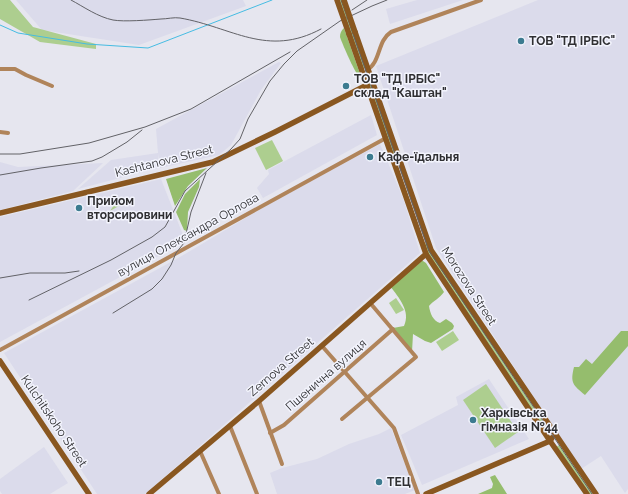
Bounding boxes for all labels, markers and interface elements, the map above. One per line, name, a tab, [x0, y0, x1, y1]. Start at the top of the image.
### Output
place label: ТОВ "ТД ІРБІС"	[529, 34, 615, 48]
marker: ТОВ "ТД ІРБІС"	[516, 36, 526, 46]
place label: ТОВ "ТД ІРБІС" склад "Каштан"	[354, 72, 447, 100]
marker: ТОВ "ТД ІРБІС" склад "Каштан"	[341, 81, 351, 91]
street label: Kashtanova Street	[114, 142, 214, 180]
place label: Кафе-їдальня	[378, 150, 459, 164]
marker: Кафе-їдальня	[365, 152, 375, 162]
street label: вулиця Олександра Орлова	[115, 190, 261, 280]
place label: Прийом вторсировини	[87, 194, 172, 222]
marker: Прийом вторсировини	[74, 203, 84, 213]
street label: Morozova Street	[439, 244, 499, 328]
street label: Zernova Street	[246, 335, 316, 399]
street label: Пшенична вулиця	[283, 336, 369, 414]
street label: Kulchitskoho Street	[18, 372, 90, 470]
place label: Харківська гімназія №44	[480, 406, 558, 434]
marker: Харківська гімназія №44	[468, 415, 478, 425]
place label: ТЕЦ	[387, 475, 411, 489]
marker: ТЕЦ	[374, 477, 384, 487]

